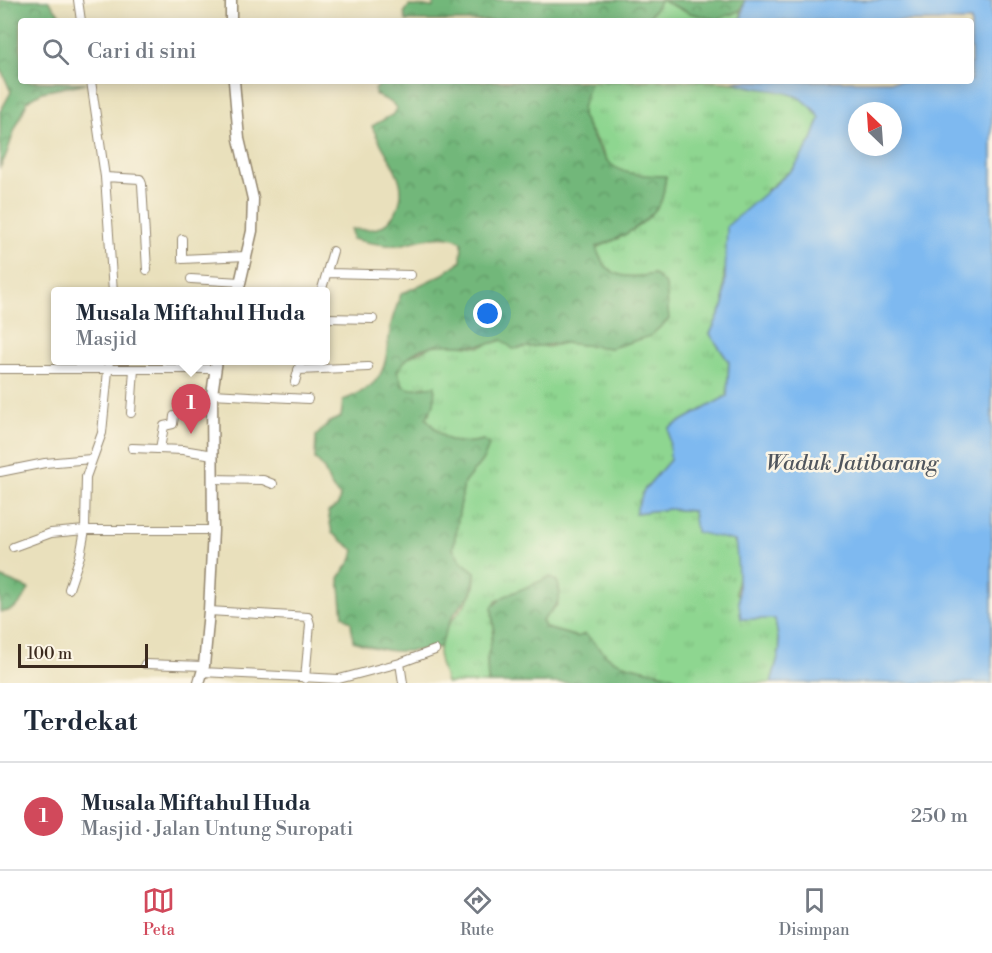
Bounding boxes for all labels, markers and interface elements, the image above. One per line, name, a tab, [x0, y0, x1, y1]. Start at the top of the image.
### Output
search box	[18, 18, 974, 84]
icon: search	[39, 35, 72, 68]
text: Cari di sini	[87, 38, 197, 65]
north arrow	[848, 102, 902, 156]
popup	[51, 287, 330, 365]
your location	[473, 299, 502, 328]
text: Musala Miftahul Huda	[76, 300, 305, 327]
text: Masjid	[76, 327, 137, 352]
pin: 1	[172, 384, 210, 434]
water label: Waduk Jatibarang	[766, 450, 940, 477]
scale bar	[18, 641, 148, 668]
text: 100 m	[27, 644, 72, 664]
text: Terdekat	[24, 706, 137, 738]
text: Musala Miftahul Huda	[81, 790, 310, 817]
text: 1	[39, 804, 48, 829]
text: 250 m	[911, 804, 968, 829]
text: Masjid · Jalan Untung Suropati	[81, 817, 353, 842]
tab: Peta	[142, 884, 175, 940]
tab: Rute	[460, 884, 494, 940]
tab: Disimpan	[779, 884, 850, 940]

